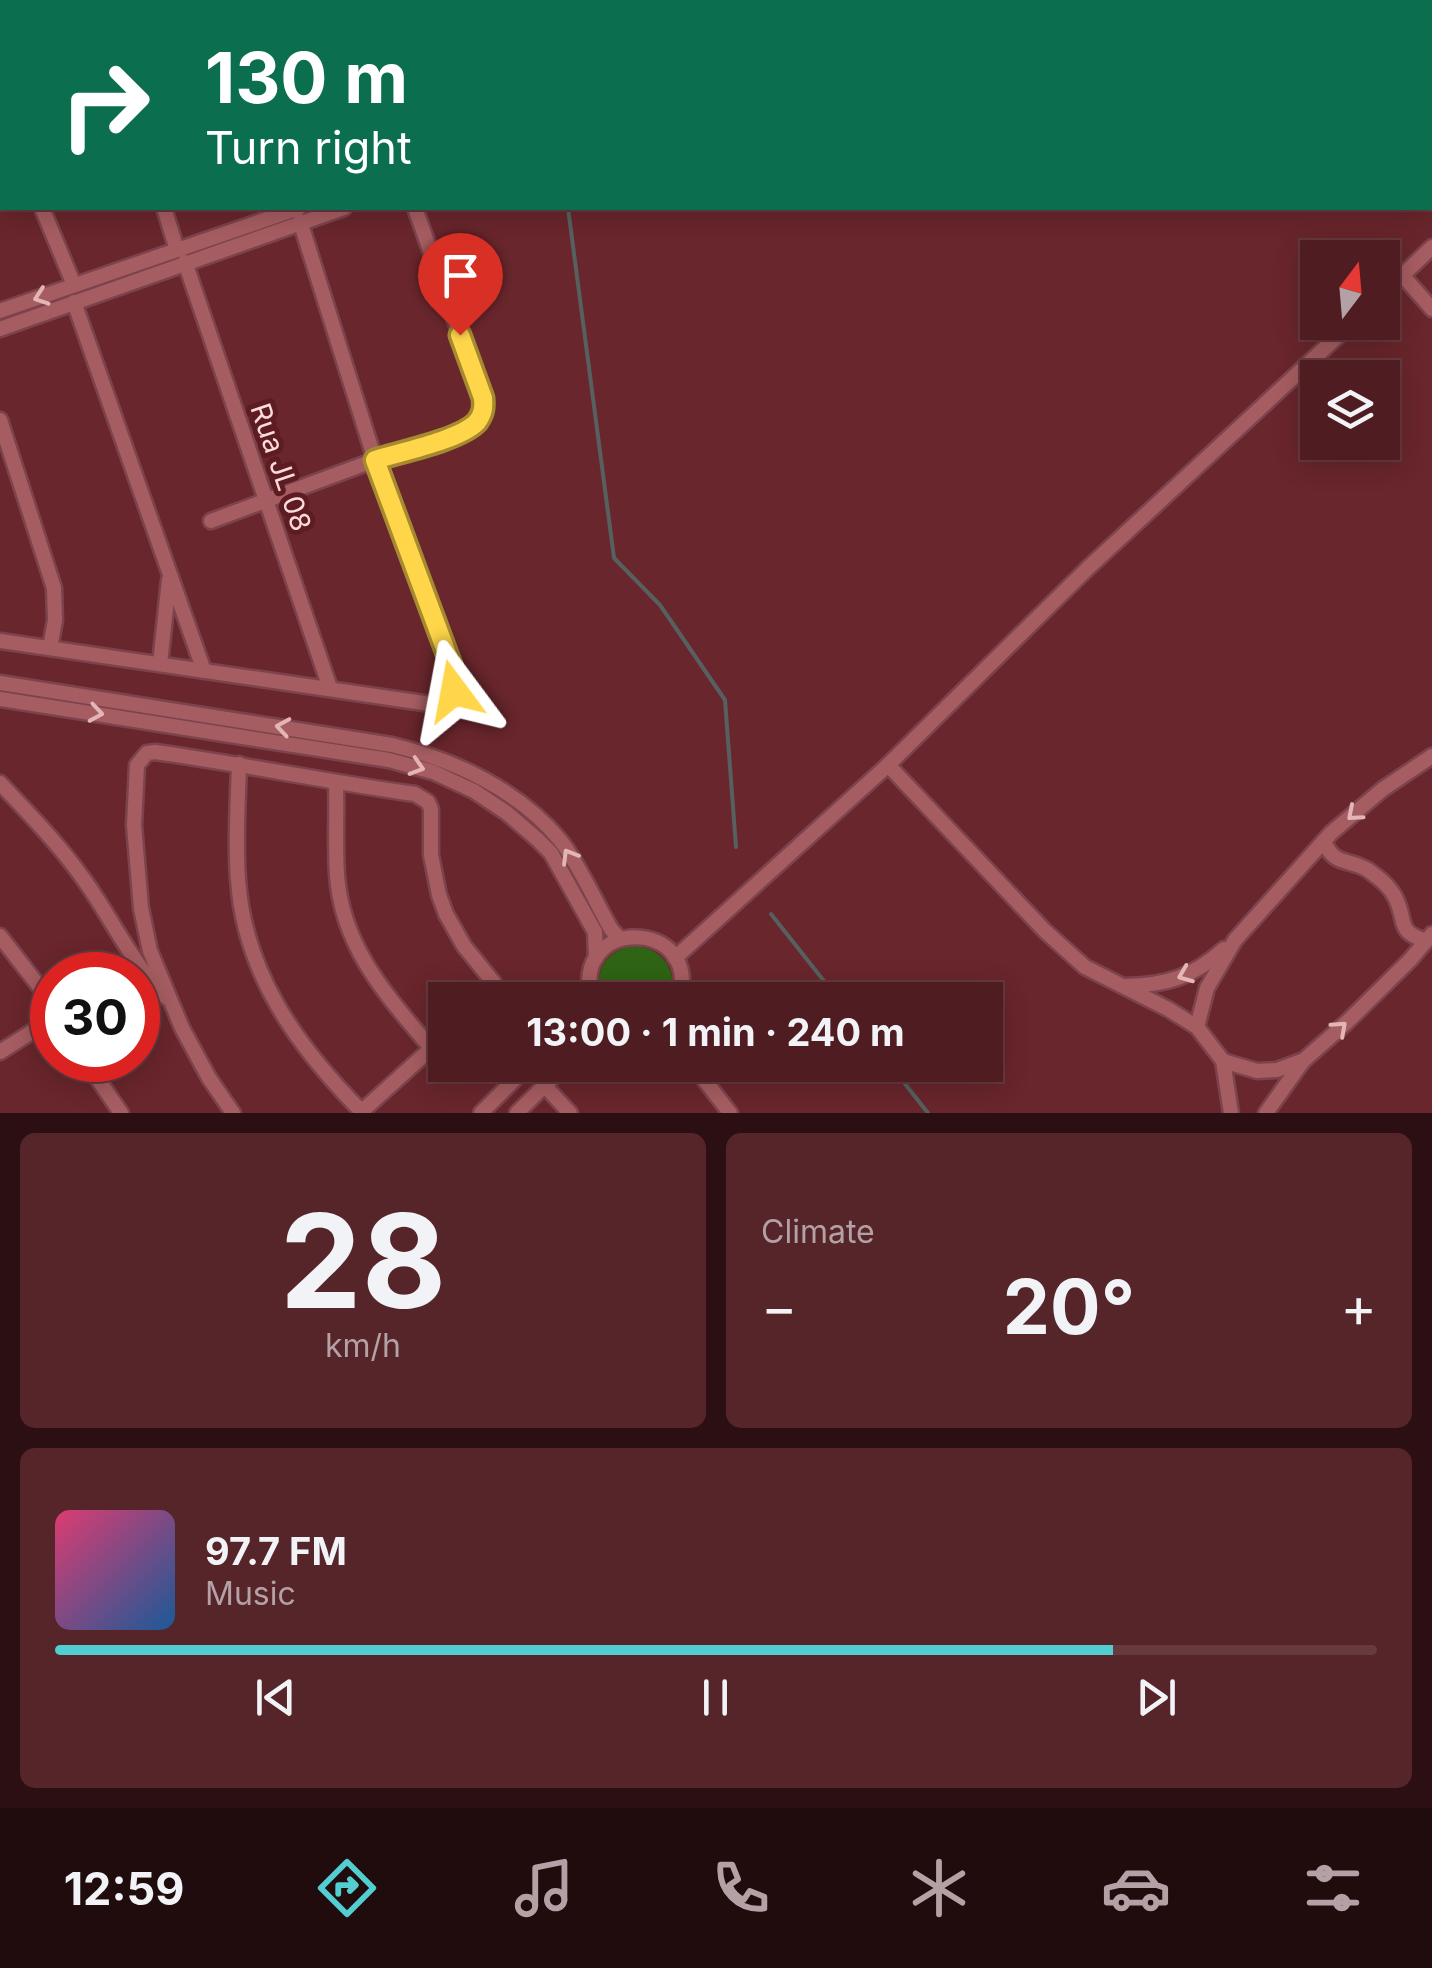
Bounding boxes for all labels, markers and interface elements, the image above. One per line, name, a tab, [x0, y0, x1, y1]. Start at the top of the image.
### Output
text: 130 m	[205, 35, 408, 120]
icon: right	[40, 40, 170, 170]
text: Turn right	[205, 120, 412, 175]
pin	[418, 233, 503, 336]
north arrow	[1300, 240, 1400, 340]
map controls	[1300, 240, 1400, 460]
icon: arrive	[433, 248, 488, 303]
one-way arrow	[34, 285, 51, 305]
button: layers	[1300, 360, 1400, 460]
street label: Rua JL 08	[243, 399, 319, 535]
position arrow	[402, 639, 506, 743]
one-way arrow	[88, 702, 105, 723]
one-way arrow	[274, 718, 291, 739]
one-way arrow	[407, 755, 424, 776]
one-way arrow	[1347, 802, 1366, 820]
one-way arrow	[562, 849, 581, 867]
speed limit sign: 30	[30, 952, 160, 1082]
one-way arrow	[1177, 963, 1195, 983]
text: 13:00 · 1 min · 240 m	[526, 1009, 905, 1055]
one-way arrow	[1328, 1021, 1347, 1039]
text: 28	[280, 1182, 446, 1339]
text: Climate	[761, 1212, 875, 1251]
text: 20°	[1003, 1261, 1135, 1352]
text: −	[761, 1274, 797, 1340]
text: +	[1341, 1274, 1377, 1340]
text: km/h	[325, 1326, 401, 1365]
text: 97.7 FM	[205, 1528, 347, 1574]
text: Music	[205, 1574, 296, 1613]
icon: previous	[248, 1670, 303, 1725]
icon: pause	[688, 1670, 743, 1725]
icon: next	[1129, 1670, 1184, 1725]
icon: directions	[312, 1853, 382, 1923]
icon: music	[509, 1853, 579, 1923]
icon: phone	[706, 1853, 776, 1923]
icon: climate	[904, 1853, 974, 1923]
icon: car	[1101, 1853, 1171, 1923]
icon: filters	[1298, 1853, 1368, 1923]
text: 12:59	[64, 1861, 184, 1916]

